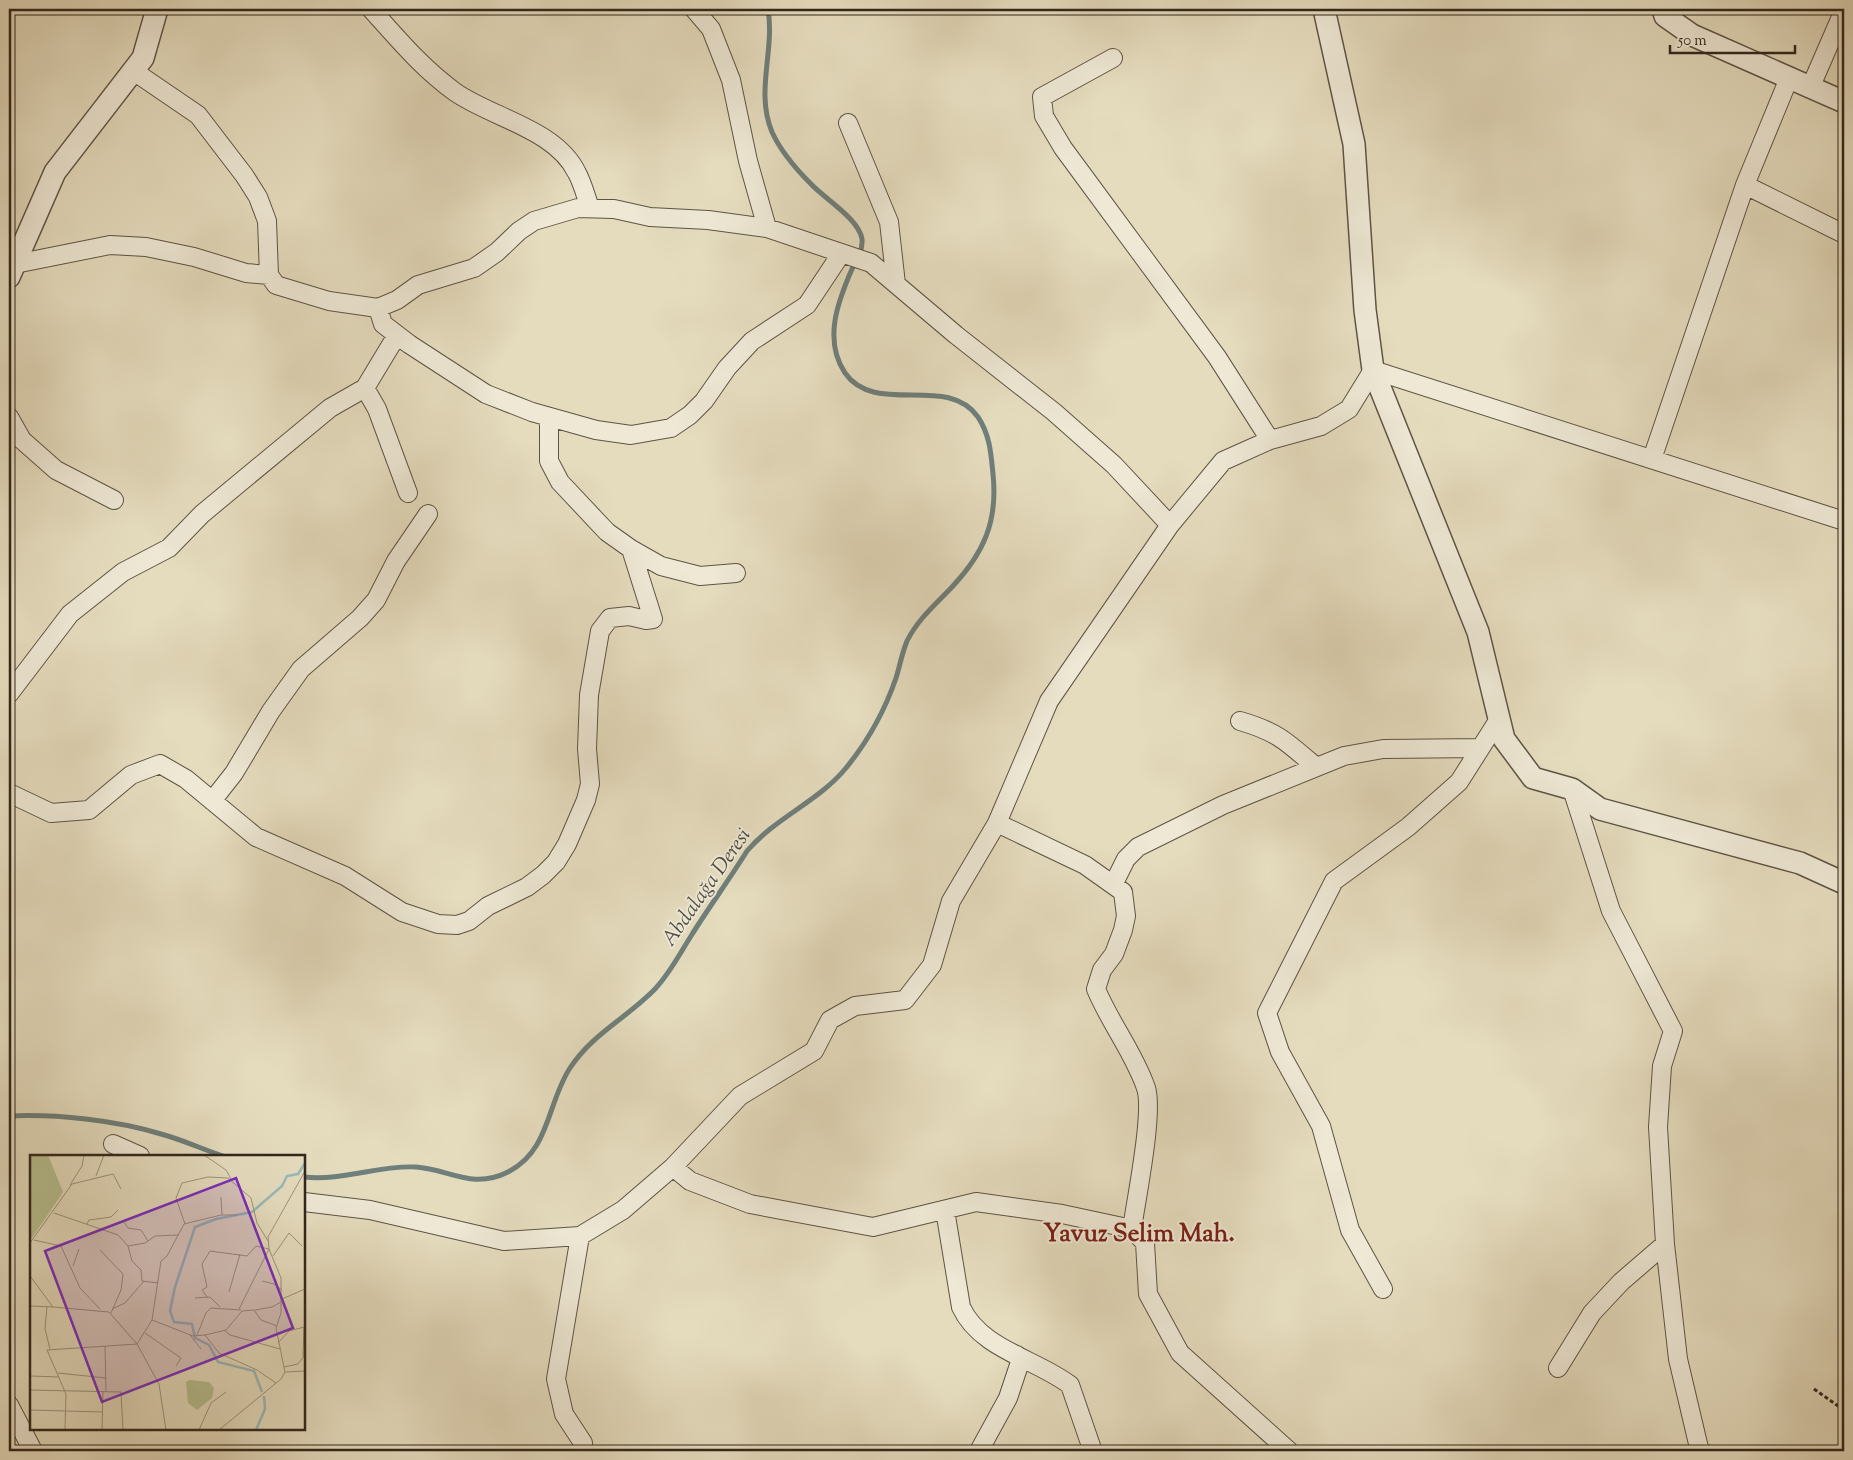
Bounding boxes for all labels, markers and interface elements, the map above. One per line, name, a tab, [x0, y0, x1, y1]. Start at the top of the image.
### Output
scale bar	[1670, 22, 1796, 54]
text: 50 m	[1677, 31, 1707, 52]
water label: Abdalağa Deresi	[655, 823, 759, 953]
inset map	[30, 1155, 305, 1430]
district label: Yavuz Selim Mah.	[1043, 1217, 1235, 1253]

